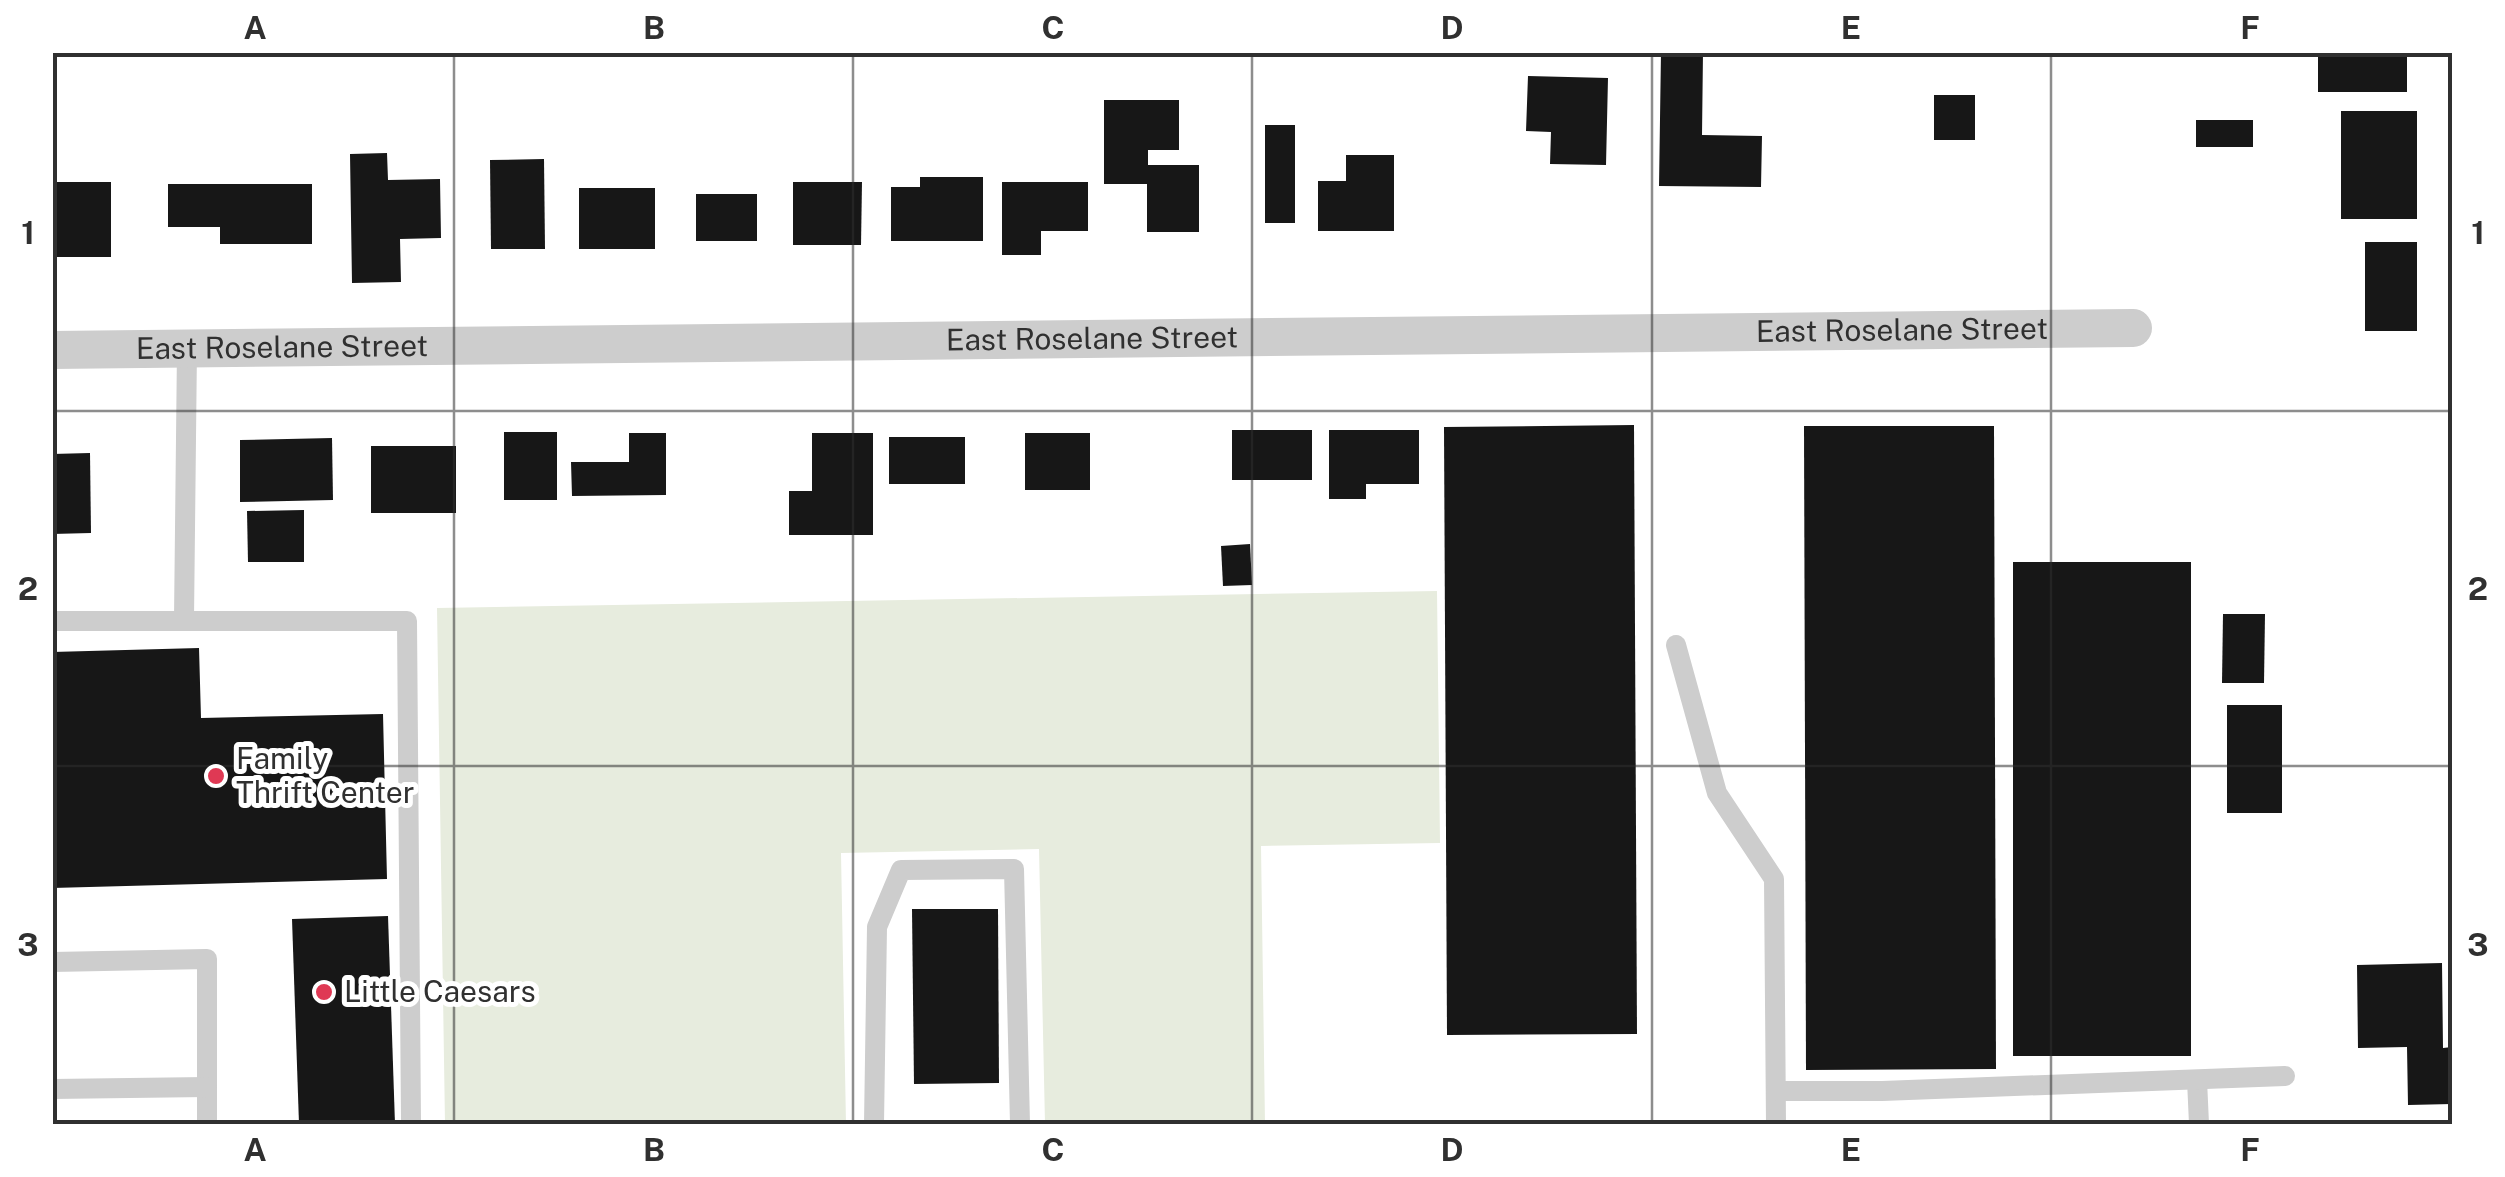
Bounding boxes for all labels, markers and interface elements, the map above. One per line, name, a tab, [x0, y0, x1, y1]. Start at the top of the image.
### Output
text: A	[243, 9, 267, 46]
text: B	[643, 9, 665, 46]
text: C	[1042, 9, 1064, 46]
text: D	[1440, 9, 1464, 46]
text: E	[1841, 9, 1861, 46]
text: F	[2240, 9, 2260, 46]
text: 1	[21, 214, 35, 251]
text: 1	[2471, 214, 2485, 251]
street label: East Roselane Street	[1756, 310, 2048, 349]
street label: East Roselane Street	[946, 318, 1238, 358]
street label: East Roselane Street	[136, 327, 428, 366]
text: 2	[18, 570, 38, 607]
text: 2	[2468, 570, 2488, 607]
place label: Family Thrift Center	[236, 740, 414, 810]
marker: Family Thrift Center	[205, 765, 227, 787]
text: 3	[17, 926, 39, 963]
text: 3	[2467, 926, 2489, 963]
place label: Little Caesars	[344, 973, 536, 1009]
marker: Little Caesars	[313, 981, 335, 1003]
text: A	[243, 1131, 267, 1168]
text: B	[643, 1131, 665, 1168]
text: C	[1042, 1131, 1064, 1168]
text: D	[1440, 1131, 1464, 1168]
text: E	[1841, 1131, 1861, 1168]
text: F	[2240, 1131, 2260, 1168]

